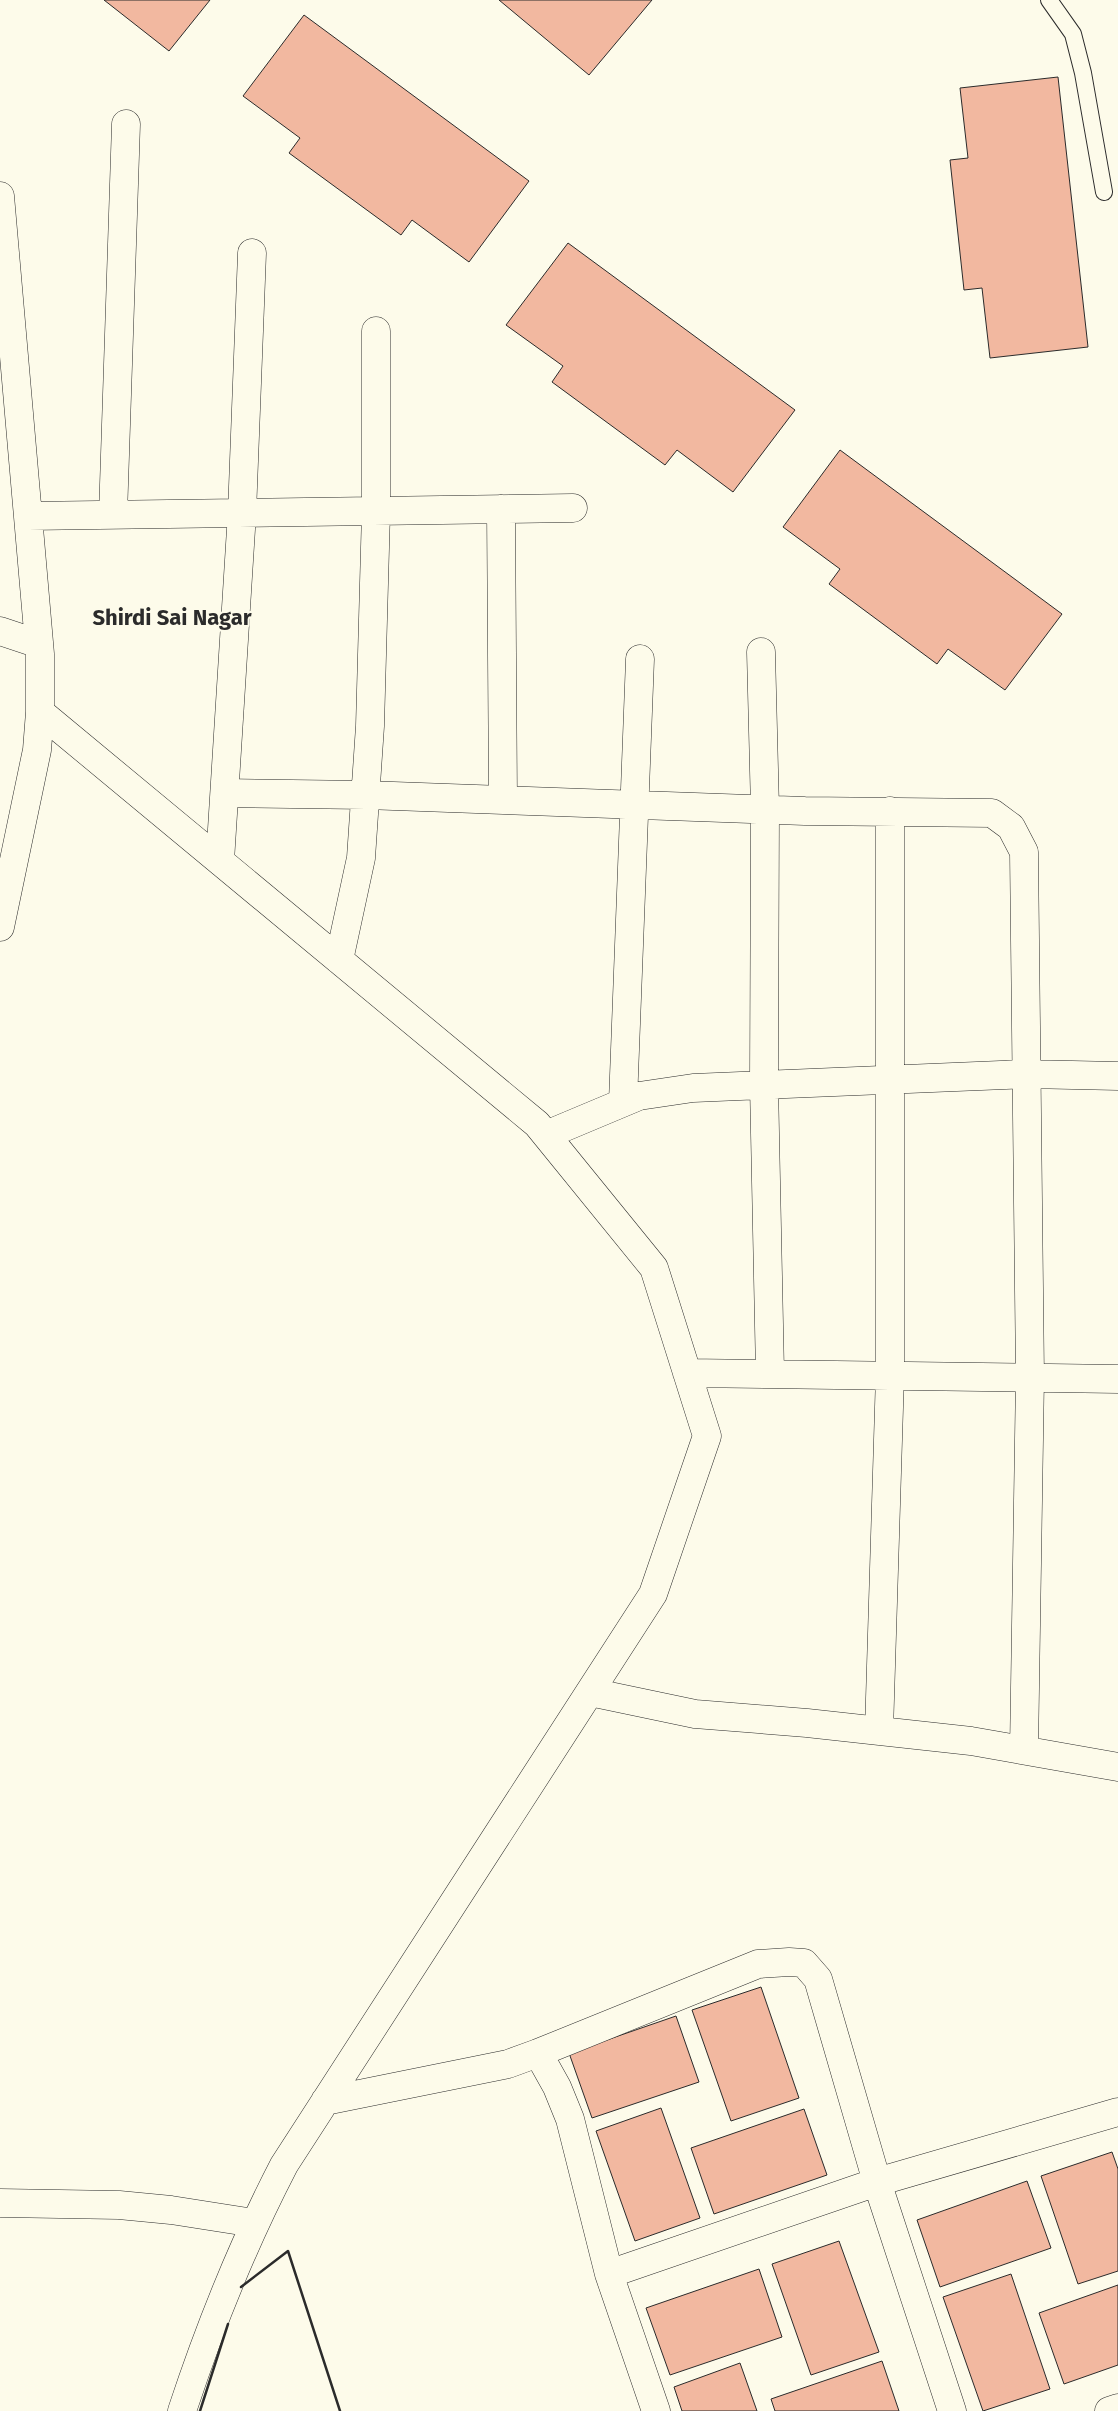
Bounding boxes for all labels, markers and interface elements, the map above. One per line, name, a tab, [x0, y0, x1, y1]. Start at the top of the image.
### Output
district label: Shirdi Sai Nagar	[92, 604, 252, 631]

